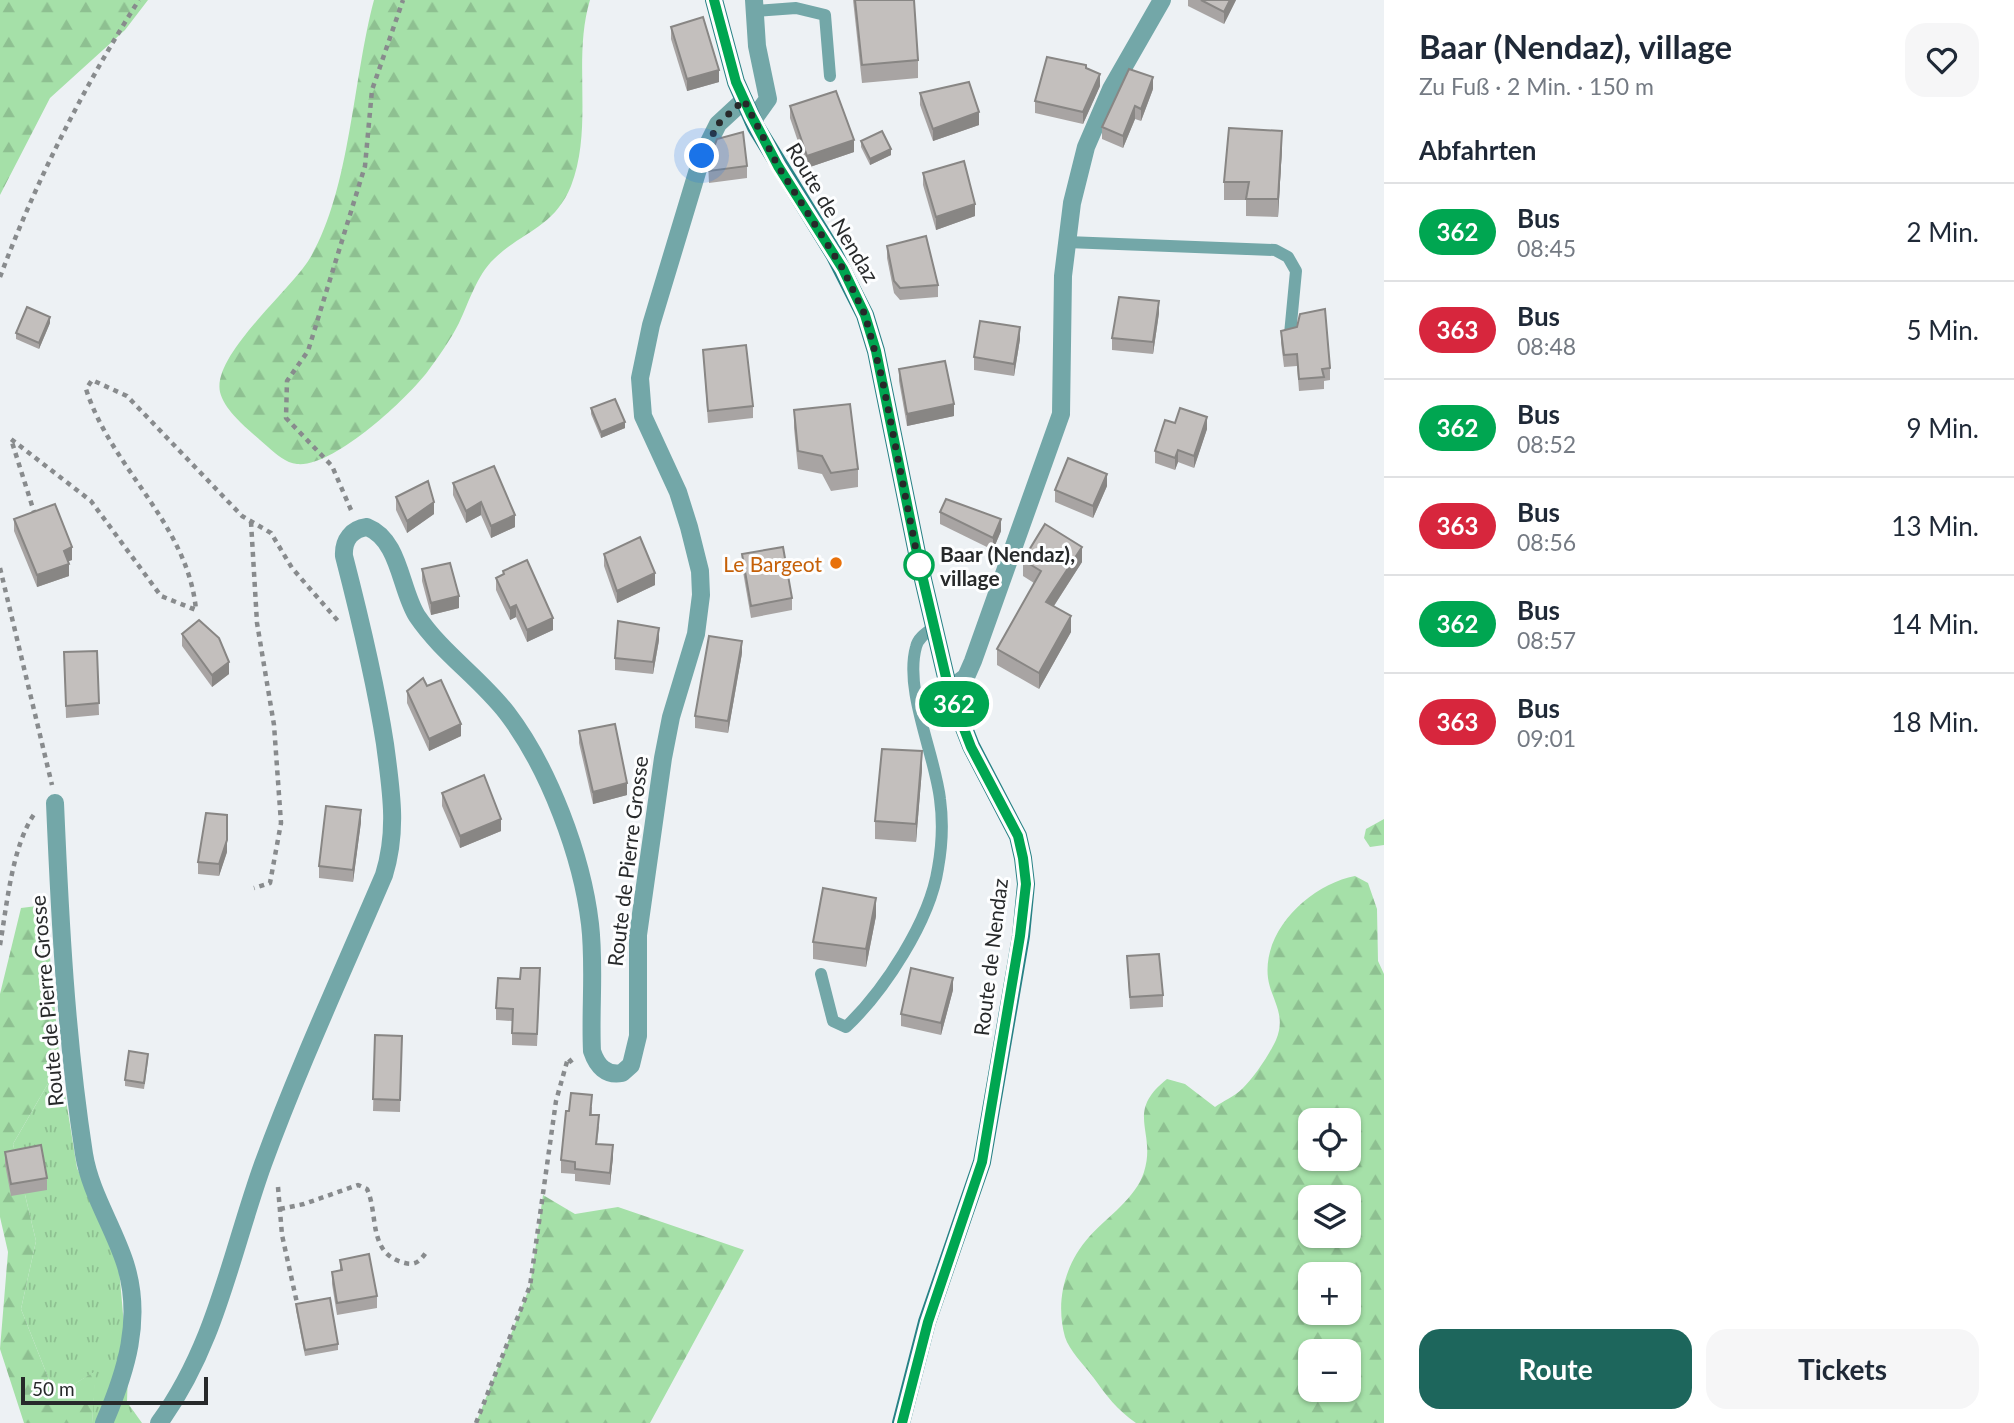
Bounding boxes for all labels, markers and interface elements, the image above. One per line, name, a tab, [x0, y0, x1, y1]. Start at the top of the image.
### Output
button: heart	[1905, 23, 1979, 97]
text: Baar (Nendaz), village	[1419, 26, 1732, 66]
text: Zu Fuß · 2 Min. · 150 m	[1419, 72, 1654, 100]
text: Abfahrten	[1419, 134, 1537, 166]
your location	[684, 138, 719, 173]
street label: Route de Nendaz	[781, 138, 885, 286]
text: Bus	[1517, 202, 1560, 234]
text: 2 Min.	[1906, 216, 1979, 248]
text: 362	[1437, 217, 1478, 246]
text: 08:45	[1517, 234, 1576, 262]
text: Bus	[1517, 300, 1560, 332]
text: 5 Min.	[1906, 314, 1979, 346]
text: 363	[1437, 315, 1478, 344]
text: 08:48	[1517, 332, 1576, 360]
text: Bus	[1517, 398, 1560, 430]
text: 9 Min.	[1906, 412, 1979, 444]
text: 362	[1437, 413, 1478, 442]
text: 08:52	[1517, 430, 1576, 458]
text: Bus	[1517, 496, 1560, 528]
text: 13 Min.	[1891, 510, 1979, 542]
text: 363	[1437, 511, 1478, 540]
text: 08:56	[1517, 528, 1576, 556]
place label: Baar (Nendaz), village	[940, 541, 1075, 590]
marker: Baar (Nendaz), village	[904, 550, 934, 580]
place label: Le Bargeot	[723, 551, 822, 576]
marker: Le Bargeot	[828, 555, 844, 571]
text: Bus	[1517, 594, 1560, 626]
text: 14 Min.	[1891, 608, 1979, 640]
text: 362	[1437, 609, 1478, 638]
text: 08:57	[1517, 626, 1576, 654]
line badge: 362	[914, 681, 994, 727]
text: 362	[933, 689, 975, 718]
text: Bus	[1517, 692, 1560, 724]
text: 18 Min.	[1891, 706, 1979, 738]
text: 363	[1437, 707, 1478, 736]
text: 09:01	[1517, 724, 1576, 752]
street label: Route de Pierre Grosse	[602, 754, 652, 968]
street label: Route de Nendaz	[968, 877, 1012, 1037]
street label: Route de Pierre Grosse	[24, 894, 68, 1108]
map controls	[1298, 1108, 1361, 1402]
button: locate	[1298, 1108, 1361, 1171]
button: layers	[1298, 1185, 1361, 1248]
button: +	[1298, 1262, 1361, 1325]
button: Route	[1419, 1329, 1692, 1409]
button: Tickets	[1706, 1329, 1979, 1409]
button: −	[1298, 1339, 1361, 1402]
scale bar	[21, 1374, 208, 1406]
text: 50 m	[32, 1377, 75, 1400]

